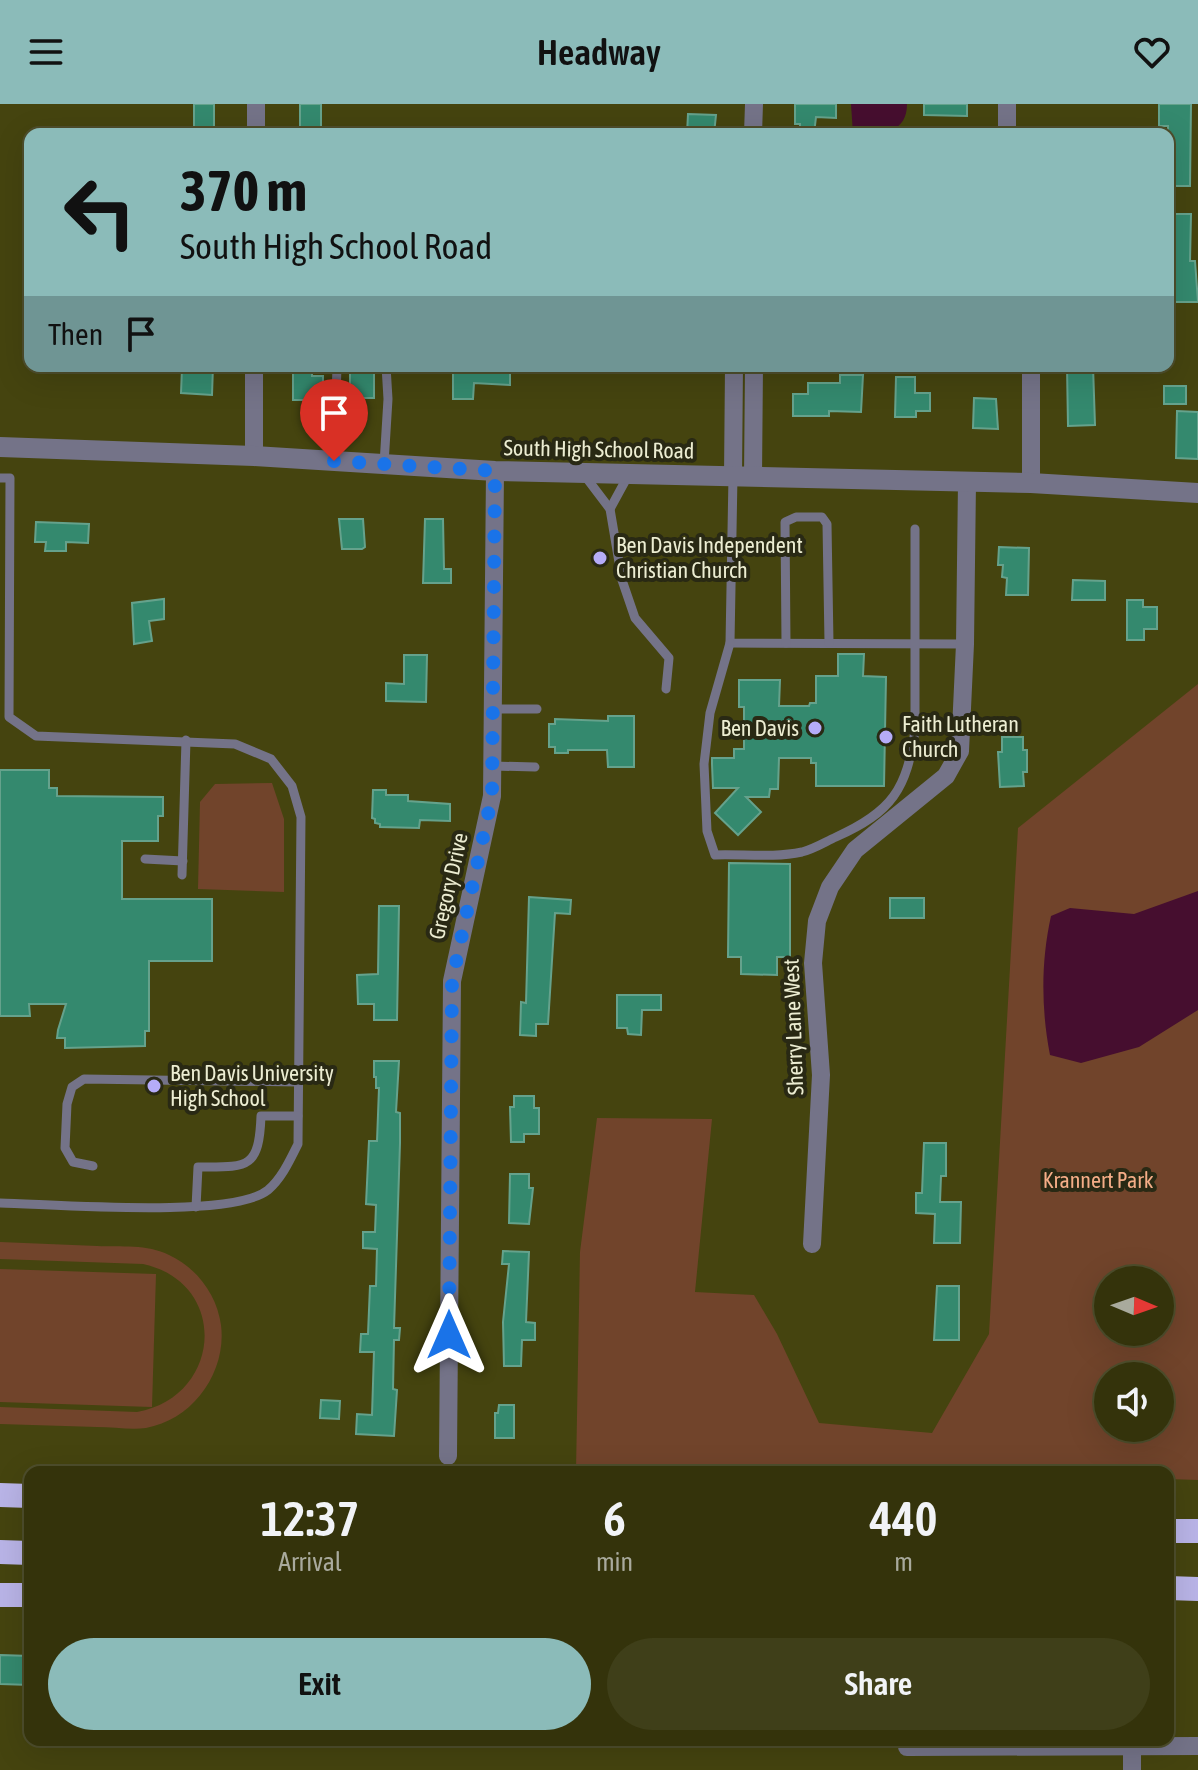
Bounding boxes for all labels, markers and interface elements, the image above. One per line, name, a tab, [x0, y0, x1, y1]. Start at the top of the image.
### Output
icon: menu	[24, 30, 68, 74]
icon: heart	[1130, 30, 1174, 74]
text: Headway	[537, 31, 661, 73]
text: 370 m	[180, 159, 307, 223]
icon: left	[48, 160, 152, 264]
text: South High School Road	[180, 225, 492, 267]
icon: arrive	[119, 312, 163, 356]
text: Then	[48, 317, 103, 351]
pin	[300, 379, 368, 461]
icon: arrive	[312, 391, 356, 435]
street label: South High School Road	[503, 434, 695, 464]
place label: Ben Davis Independent Christian Church	[616, 532, 803, 583]
marker: Ben Davis Independent Christian Church	[591, 549, 609, 567]
place label: Faith Lutheran Church	[902, 711, 1019, 762]
place label: Ben Davis	[720, 715, 799, 741]
marker: Ben Davis	[806, 719, 824, 737]
marker: Faith Lutheran Church	[877, 728, 895, 746]
street label: Gregory Drive	[423, 830, 473, 942]
street label: Sherry Lane West	[778, 958, 808, 1096]
place label: Ben Davis University High School	[170, 1060, 334, 1111]
marker: Ben Davis University High School	[145, 1077, 163, 1095]
park label: Krannert Park	[1043, 1167, 1154, 1193]
north arrow	[1094, 1266, 1174, 1346]
map controls	[1094, 1266, 1174, 1442]
position arrow	[407, 1293, 491, 1377]
button: sound	[1094, 1362, 1174, 1442]
text: 12:37	[261, 1491, 359, 1546]
text: 6	[603, 1491, 626, 1546]
text: 440	[870, 1491, 937, 1546]
text: Arrival	[278, 1547, 342, 1577]
text: min	[596, 1547, 633, 1577]
text: m	[894, 1547, 913, 1577]
button: Exit	[48, 1638, 591, 1730]
button: Share	[607, 1638, 1150, 1730]

